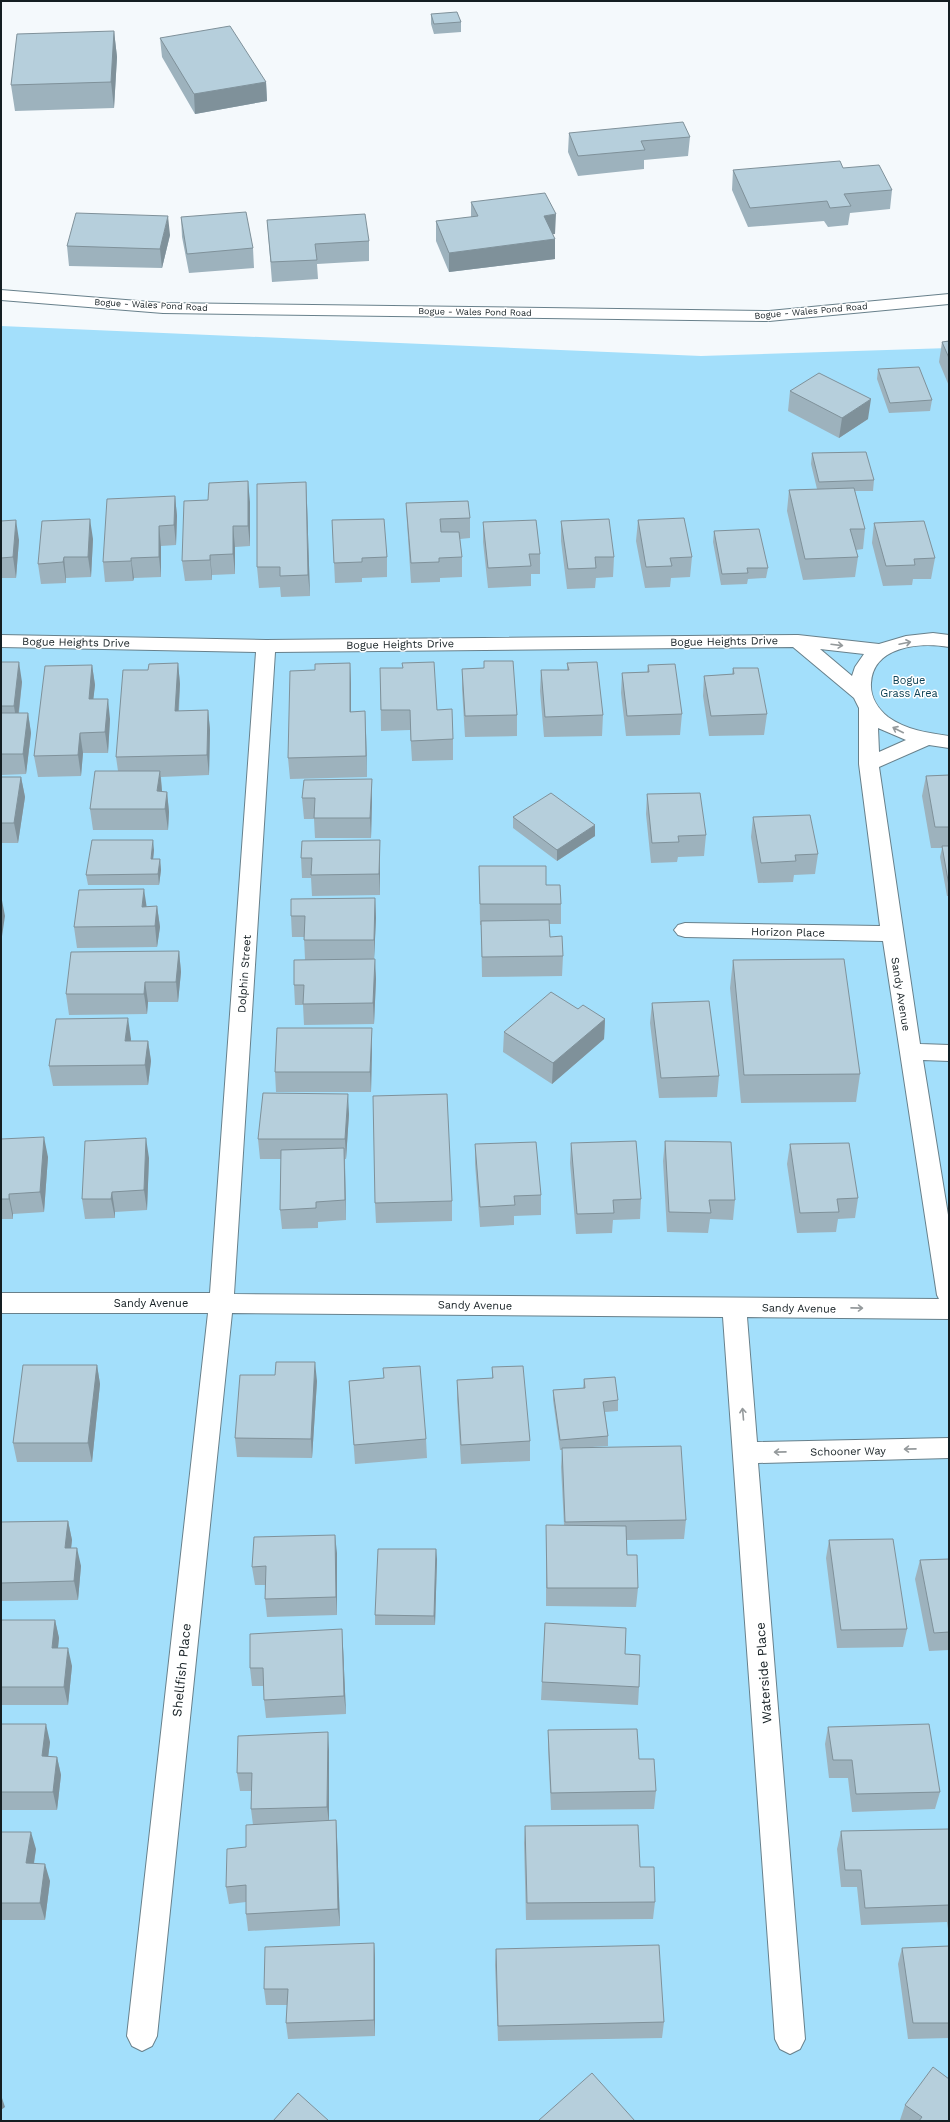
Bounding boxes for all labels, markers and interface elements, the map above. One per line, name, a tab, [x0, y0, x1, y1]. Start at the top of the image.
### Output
street label: Bogue - Wales Pond Road	[94, 297, 208, 313]
street label: Bogue - Wales Pond Road	[754, 301, 868, 321]
street label: Bogue - Wales Pond Road	[418, 306, 532, 318]
street label: Bogue Heights Drive	[670, 634, 778, 649]
street label: Bogue Heights Drive	[22, 635, 130, 650]
street label: Bogue Heights Drive	[346, 637, 454, 652]
one-way arrow	[898, 638, 911, 646]
one-way arrow	[830, 641, 843, 649]
park label: Bogue Grass Area	[880, 674, 938, 700]
one-way arrow	[892, 726, 904, 733]
street label: Horizon Place	[751, 925, 825, 940]
street label: Dolphin Street	[235, 934, 254, 1013]
street label: Sandy Avenue	[888, 956, 913, 1032]
street label: Sandy Avenue	[114, 1297, 188, 1310]
street label: Sandy Avenue	[438, 1298, 512, 1313]
street label: Sandy Avenue	[762, 1301, 836, 1316]
one-way arrow	[850, 1304, 863, 1312]
one-way arrow	[739, 1408, 747, 1421]
street label: Schooner Way	[810, 1444, 886, 1459]
one-way arrow	[904, 1445, 917, 1453]
one-way arrow	[774, 1449, 787, 1456]
street label: Waterside Place	[752, 1622, 775, 1724]
street label: Shellfish Place	[169, 1623, 194, 1717]

